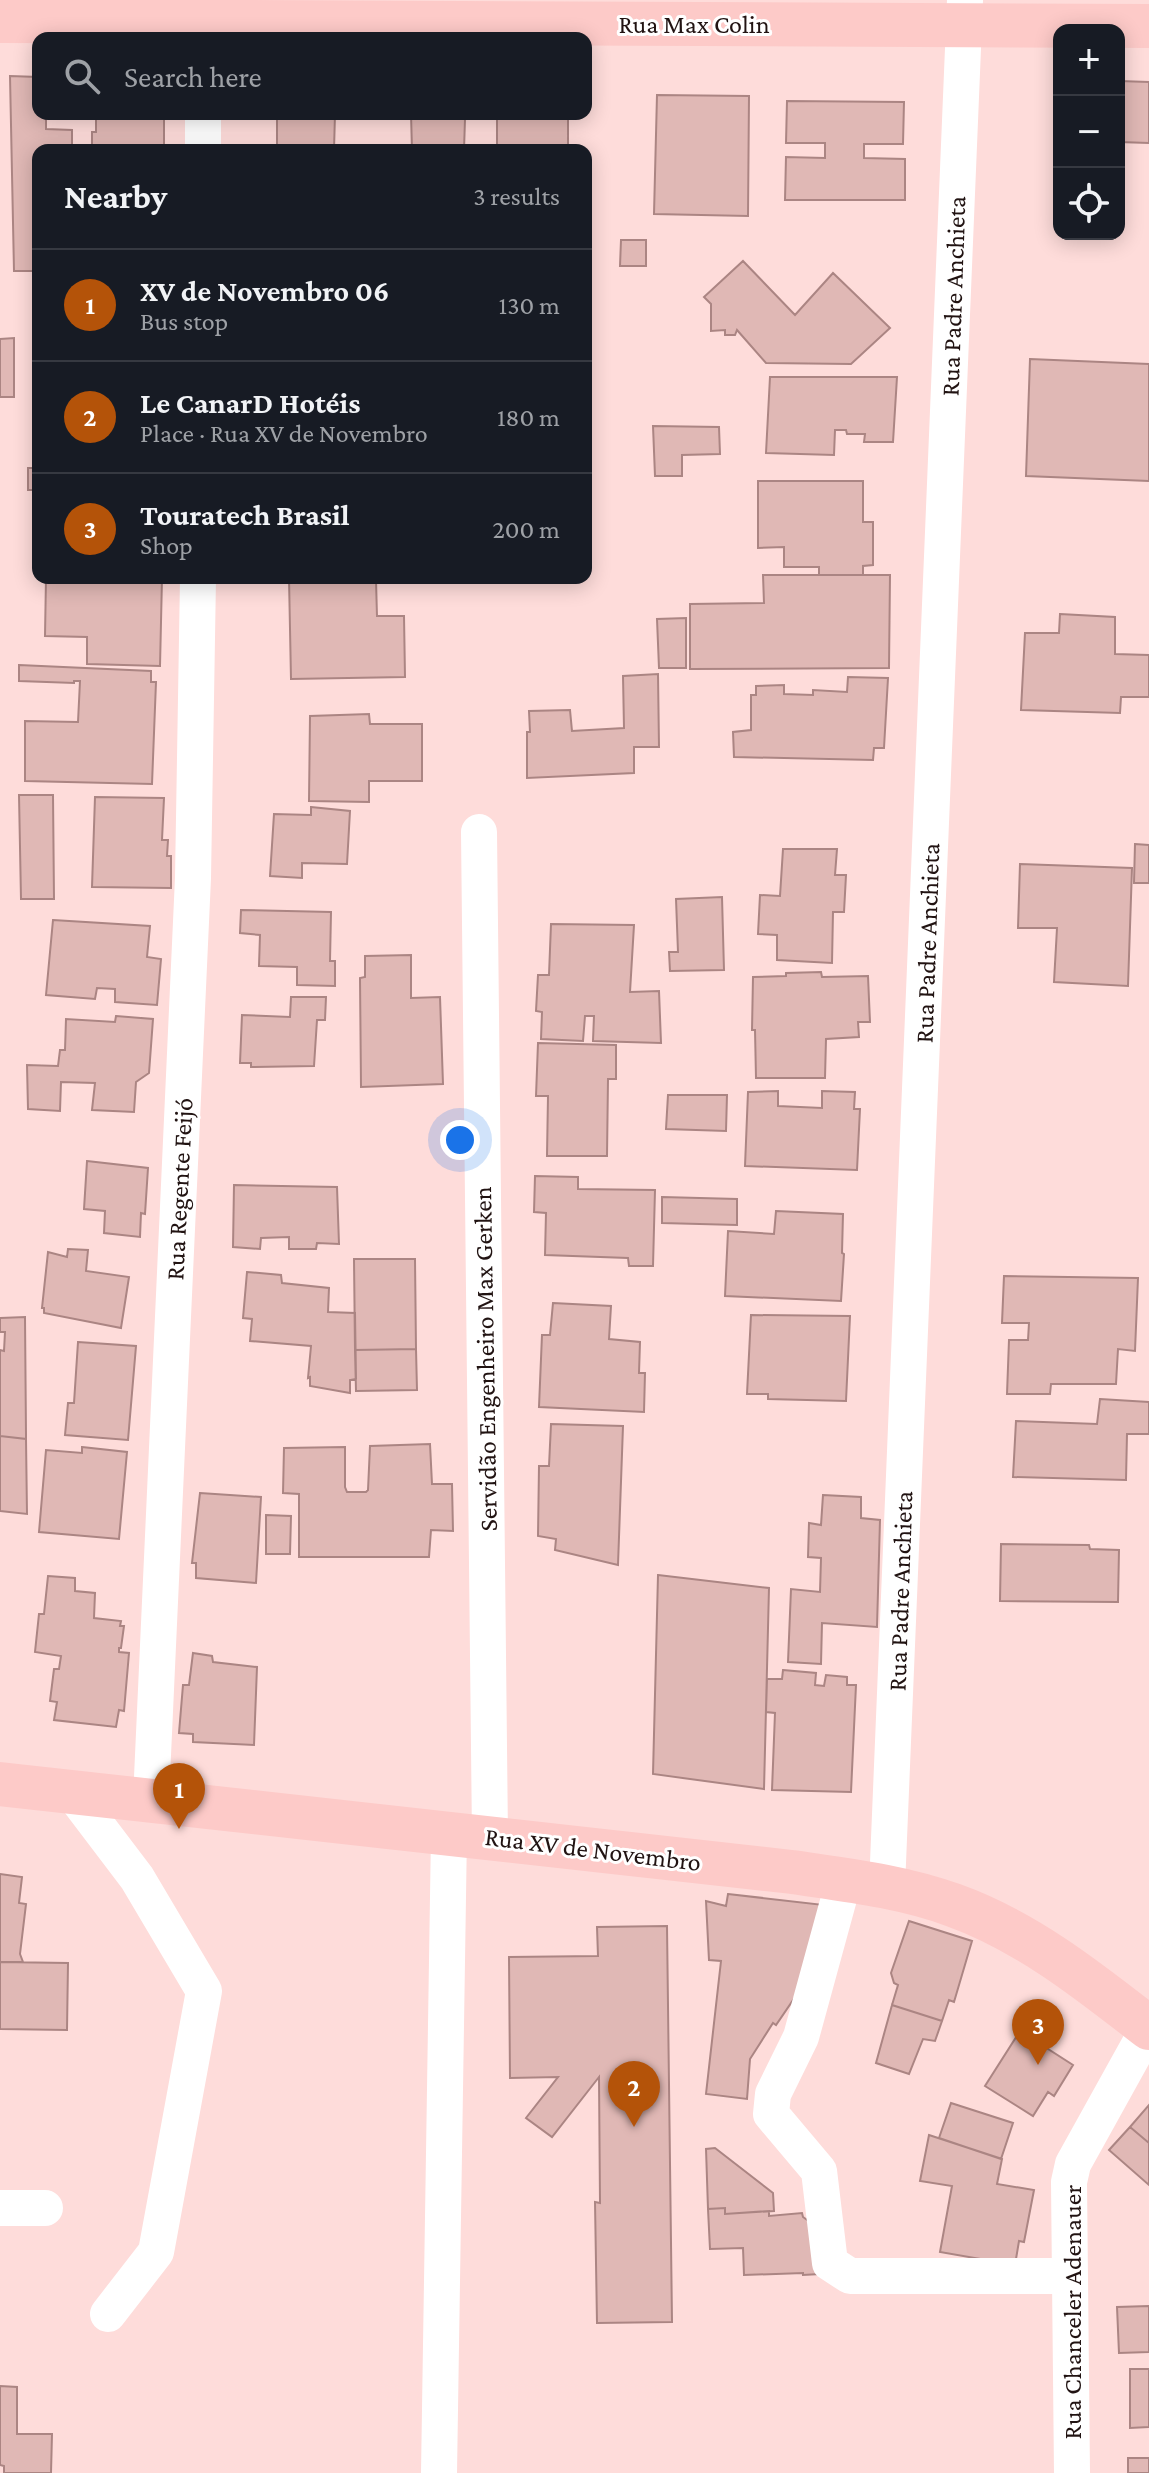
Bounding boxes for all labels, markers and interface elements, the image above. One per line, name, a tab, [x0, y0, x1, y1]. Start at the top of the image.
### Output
street label: Rua Max Colin	[618, 10, 770, 39]
map controls	[1053, 24, 1125, 240]
button: +	[1053, 24, 1125, 96]
search box	[32, 32, 592, 120]
icon: search	[60, 54, 104, 98]
text: Search here	[124, 60, 262, 93]
button: −	[1053, 96, 1125, 168]
button: locate	[1053, 168, 1125, 240]
text: Nearby	[64, 178, 167, 215]
text: 3 results	[473, 182, 560, 211]
street label: Rua Padre Anchieta	[936, 195, 971, 397]
text: XV de Novembro 06	[140, 274, 389, 307]
text: 1	[85, 291, 95, 320]
text: 130 m	[499, 291, 560, 320]
text: Bus stop	[140, 307, 228, 336]
text: Le CanarD Hotéis	[140, 386, 360, 419]
text: 2	[83, 403, 97, 432]
text: 180 m	[497, 403, 560, 432]
text: Place · Rua XV de Novembro	[140, 419, 428, 448]
text: Touratech Brasil	[140, 498, 349, 531]
text: 3	[84, 515, 96, 544]
text: 200 m	[492, 515, 560, 544]
text: Shop	[140, 531, 193, 560]
street label: Rua Padre Anchieta	[910, 842, 945, 1044]
street label: Rua Regente Feijó	[160, 1097, 199, 1281]
your location	[440, 1120, 480, 1160]
street label: Servidão Engenheiro Max Gerken	[468, 1186, 503, 1532]
street label: Rua Padre Anchieta	[883, 1490, 918, 1692]
pin: 1	[153, 1763, 205, 1829]
street label: Rua XV de Novembro	[483, 1822, 703, 1877]
pin: 3	[1012, 1999, 1064, 2065]
pin: 2	[608, 2061, 660, 2127]
street label: Rua Chanceler Adenauer	[1058, 2185, 1087, 2439]

